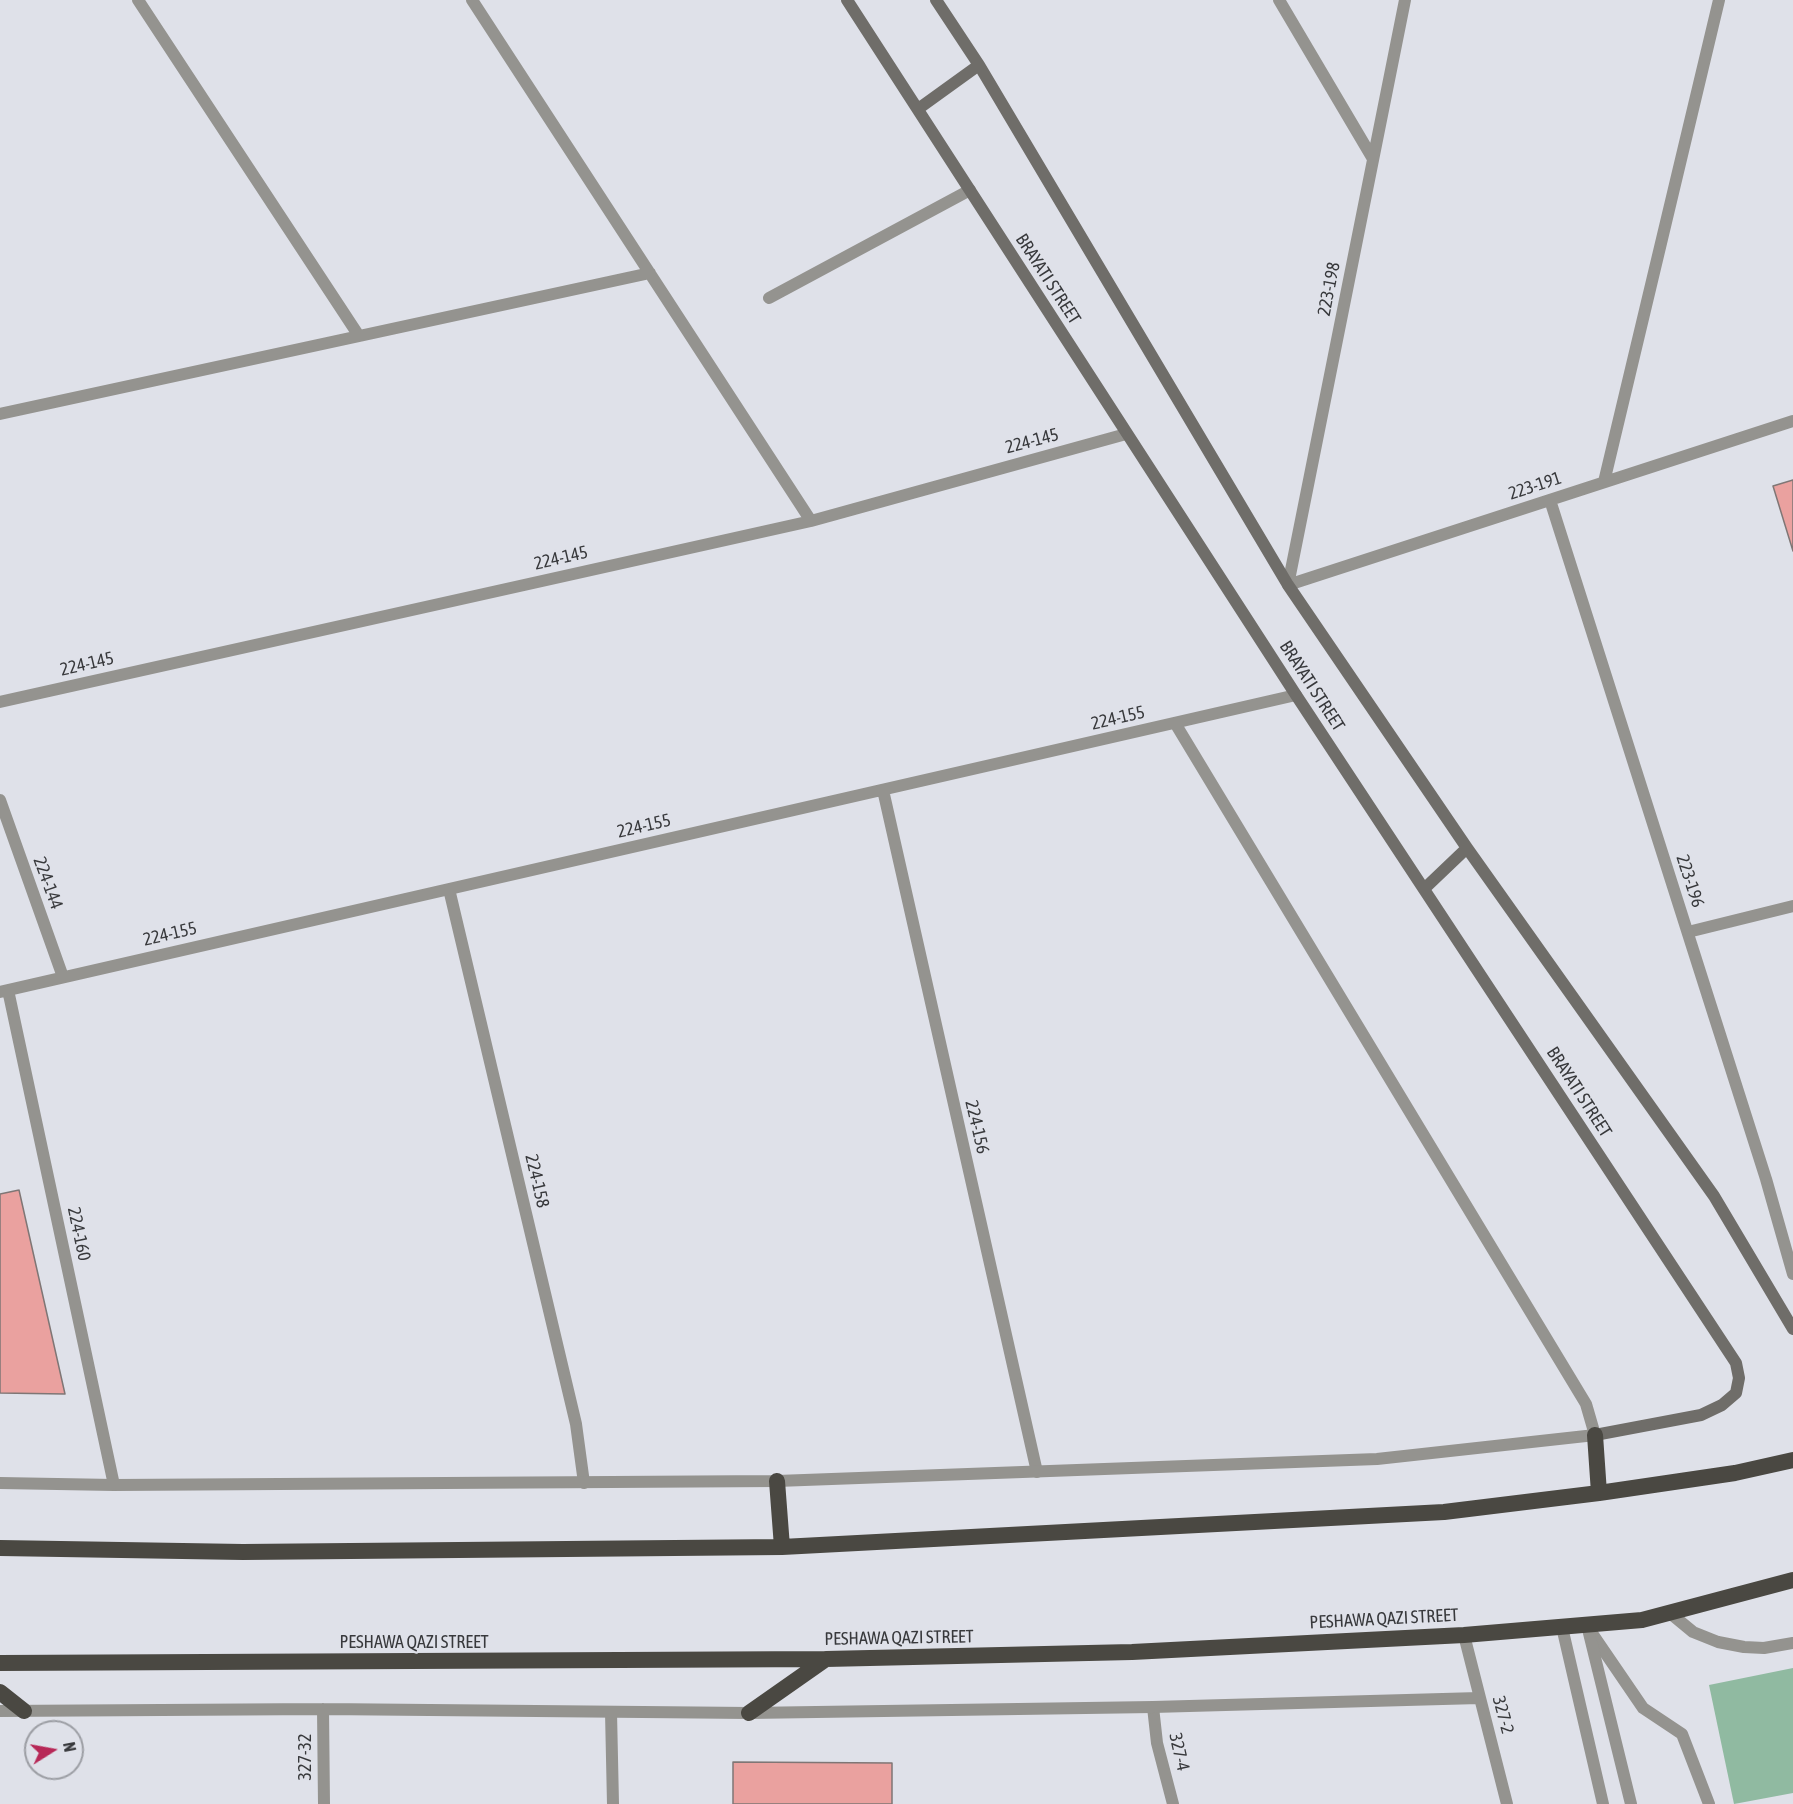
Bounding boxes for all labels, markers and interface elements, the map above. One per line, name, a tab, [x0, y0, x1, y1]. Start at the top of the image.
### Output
street label: BRAYATI STREET	[1011, 230, 1085, 328]
street label: 223-198	[1313, 260, 1345, 318]
street label: 224-145	[1003, 424, 1061, 458]
street label: 223-191	[1506, 467, 1564, 505]
street label: 224-145	[532, 541, 590, 575]
street label: BRAYATI STREET	[1275, 637, 1349, 735]
street label: 224-145	[58, 647, 116, 681]
street label: 224-155	[1089, 701, 1147, 735]
street label: 224-155	[615, 809, 673, 843]
street label: 223-196	[1671, 852, 1709, 910]
street label: 224-144	[29, 854, 67, 912]
street label: 224-155	[141, 917, 199, 951]
street label: BRAYATI STREET	[1542, 1043, 1616, 1141]
street label: 224-156	[960, 1098, 994, 1156]
street label: 224-158	[520, 1152, 554, 1210]
street label: 224-160	[63, 1205, 95, 1263]
street label: PESHAWA QAZI STREET	[1309, 1604, 1459, 1634]
street label: PESHAWA QAZI STREET	[824, 1626, 974, 1650]
street label: PESHAWA QAZI STREET	[339, 1631, 489, 1653]
street label: 327-2	[1488, 1694, 1518, 1736]
north arrow	[24, 1720, 84, 1780]
street label: 327-4	[1164, 1731, 1194, 1773]
street label: 327-32	[294, 1734, 316, 1780]
text: N	[60, 1741, 79, 1753]

